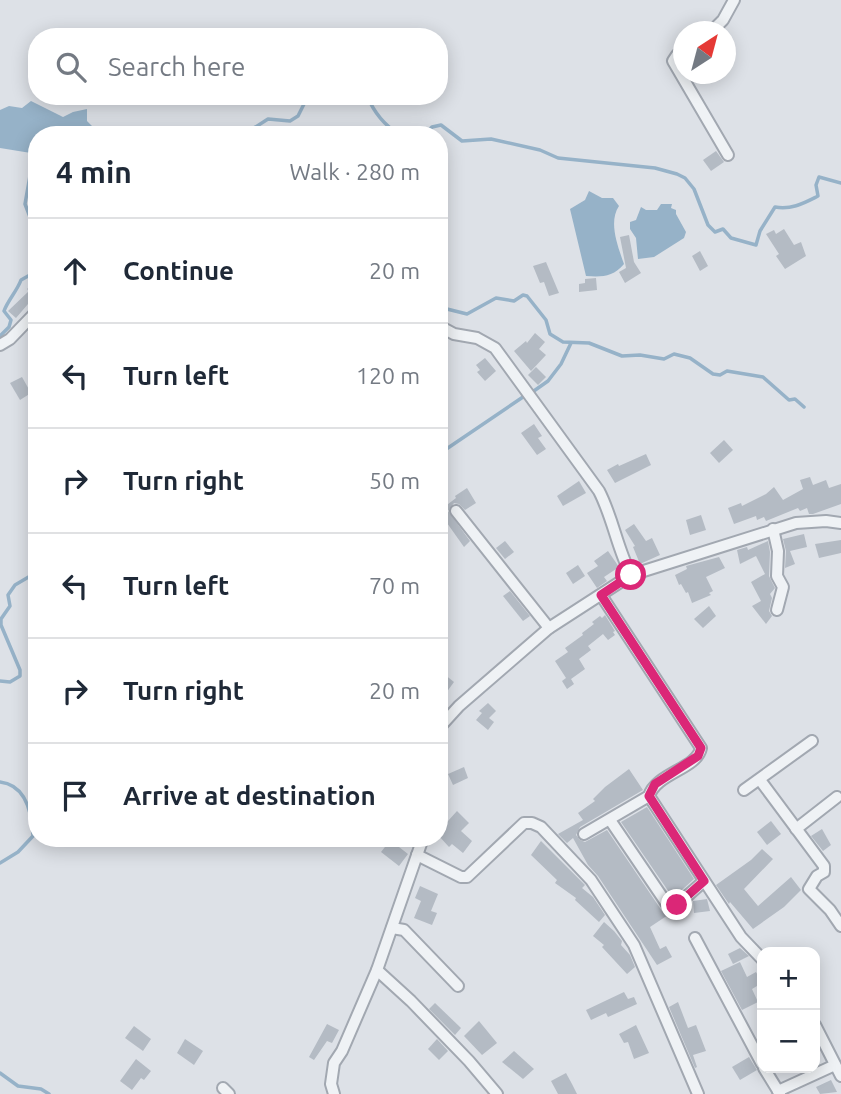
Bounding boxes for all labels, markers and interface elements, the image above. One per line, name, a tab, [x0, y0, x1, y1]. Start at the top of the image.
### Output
north arrow	[673, 21, 736, 84]
search box	[28, 28, 448, 105]
icon: search	[52, 48, 90, 86]
text: Search here	[108, 52, 245, 81]
text: 4 min	[56, 155, 132, 189]
text: Walk · 280 m	[289, 159, 420, 184]
icon: ahead	[56, 252, 94, 290]
text: Continue	[123, 256, 234, 285]
text: 20 m	[369, 258, 420, 283]
icon: left	[56, 357, 94, 395]
text: Turn left	[123, 361, 229, 390]
text: 120 m	[356, 363, 420, 388]
icon: right	[56, 462, 94, 500]
text: Turn right	[123, 466, 244, 495]
text: 50 m	[369, 468, 420, 493]
route start	[615, 559, 646, 590]
icon: left	[56, 567, 94, 605]
text: Turn left	[123, 571, 229, 600]
text: 70 m	[369, 573, 420, 598]
icon: right	[56, 672, 94, 710]
text: Turn right	[123, 676, 244, 705]
text: 20 m	[369, 678, 420, 703]
icon: arrive	[56, 777, 94, 815]
text: Arrive at destination	[123, 781, 376, 810]
route end	[661, 889, 692, 920]
map controls	[757, 947, 820, 1073]
button: +	[757, 947, 820, 1010]
button: −	[757, 1010, 820, 1073]

